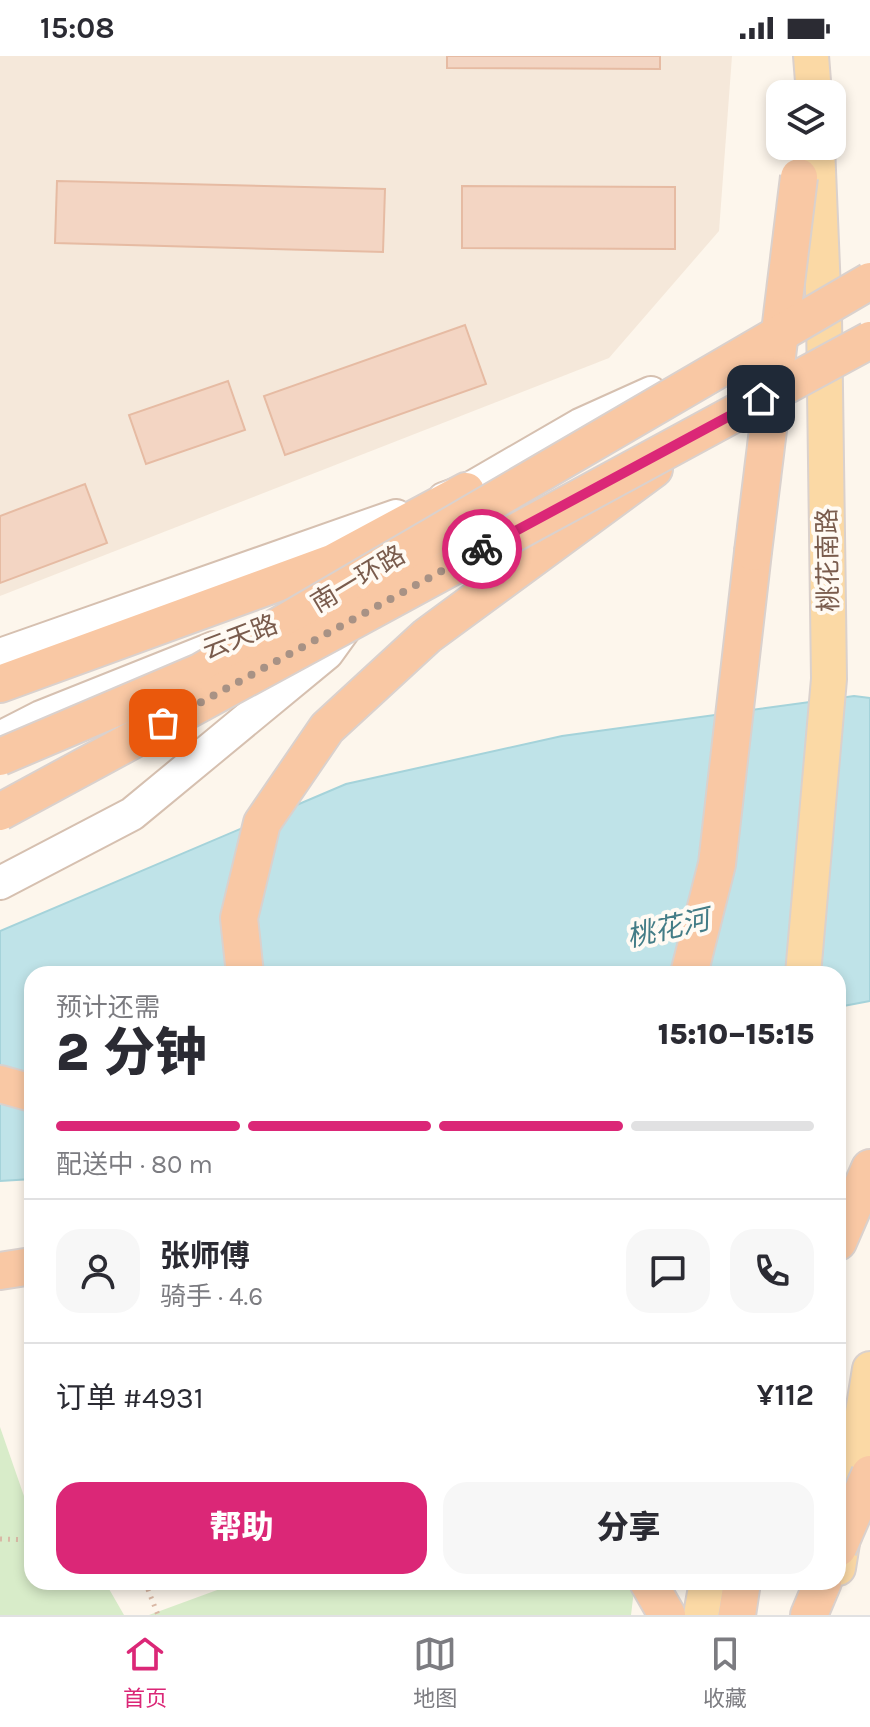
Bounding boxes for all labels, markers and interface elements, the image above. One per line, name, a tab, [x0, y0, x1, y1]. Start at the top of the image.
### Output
text: 15:08	[40, 10, 115, 46]
map controls	[766, 80, 846, 160]
button: layers	[766, 80, 846, 160]
pin	[727, 365, 795, 433]
icon: home	[739, 377, 783, 421]
street label: 桃花南路	[812, 508, 844, 612]
courier	[442, 509, 522, 589]
icon: bike	[460, 527, 504, 571]
street label: 南一环路	[305, 539, 411, 619]
street label: 云天路	[198, 609, 282, 665]
pin	[129, 689, 197, 757]
icon: bag	[141, 701, 185, 745]
water label: 桃花河	[623, 901, 717, 954]
text: 预计还需	[56, 992, 160, 1023]
text: 15:10–15:15	[658, 1016, 814, 1052]
text: 2 分钟	[56, 1022, 207, 1083]
text: 配送中 · 80 m	[56, 1149, 213, 1180]
button: person	[56, 1229, 140, 1313]
button: chat	[626, 1229, 710, 1313]
button: phone	[730, 1229, 814, 1313]
text: 张师傅	[160, 1238, 250, 1274]
text: 骑手 · 4.6	[160, 1281, 263, 1312]
text: ¥112	[757, 1377, 814, 1413]
text: 订单 #4931	[56, 1380, 204, 1416]
button: 帮助	[56, 1482, 427, 1574]
button: 分享	[443, 1482, 814, 1574]
tab: 首页	[123, 1632, 167, 1712]
tab: 地图	[413, 1632, 457, 1712]
tab: 收藏	[703, 1632, 747, 1712]

